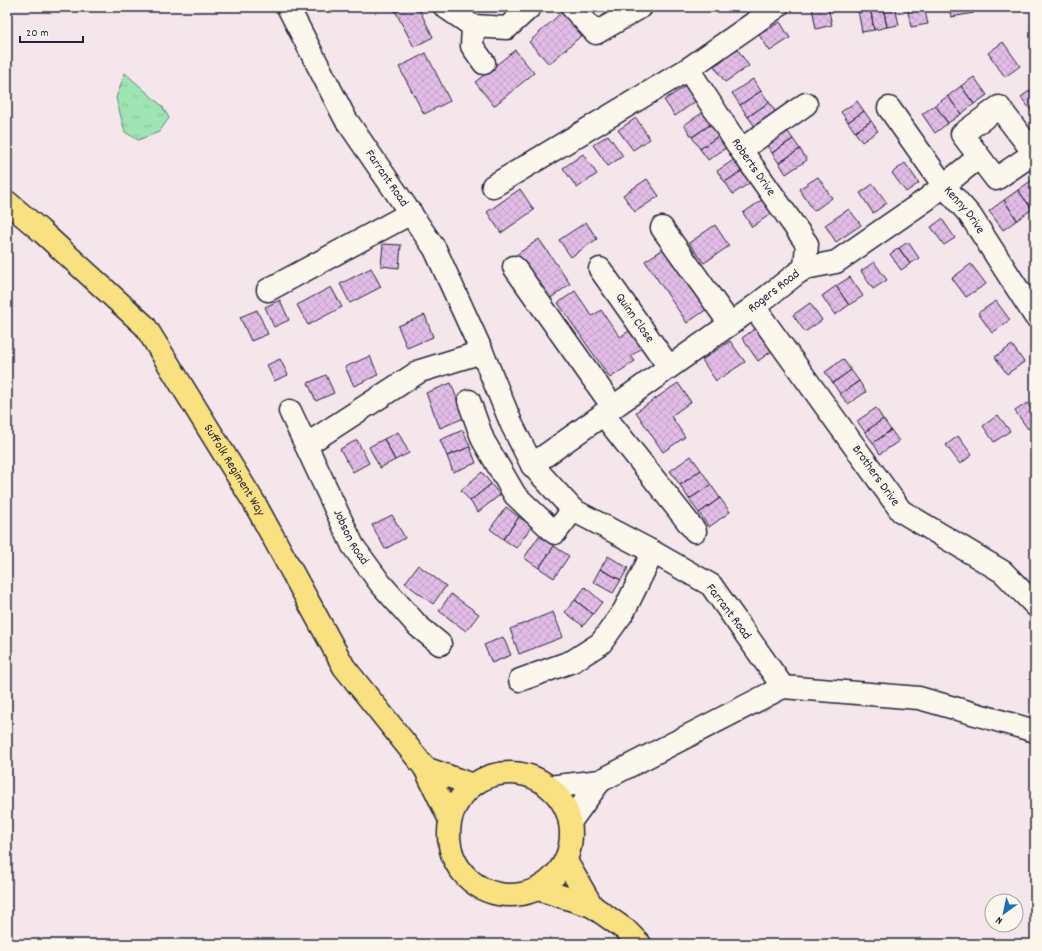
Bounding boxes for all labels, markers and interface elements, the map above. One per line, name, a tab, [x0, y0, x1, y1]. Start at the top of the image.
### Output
scale bar	[20, 18, 83, 44]
text: 20 m	[26, 25, 49, 42]
street label: Roberts Drive	[726, 135, 780, 200]
street label: Farrant Road	[360, 146, 413, 211]
street label: Kenny Drive	[939, 182, 990, 238]
street label: Rogers Road	[744, 265, 804, 318]
street label: Quinn Close	[610, 289, 659, 347]
street label: Suffolk Regiment Way	[198, 421, 270, 520]
street label: Brothers Drive	[847, 441, 904, 511]
street label: Jobson Road	[328, 506, 373, 569]
street label: Farrant Road	[701, 580, 755, 644]
north arrow	[984, 893, 1024, 933]
text: N	[993, 911, 1006, 928]

